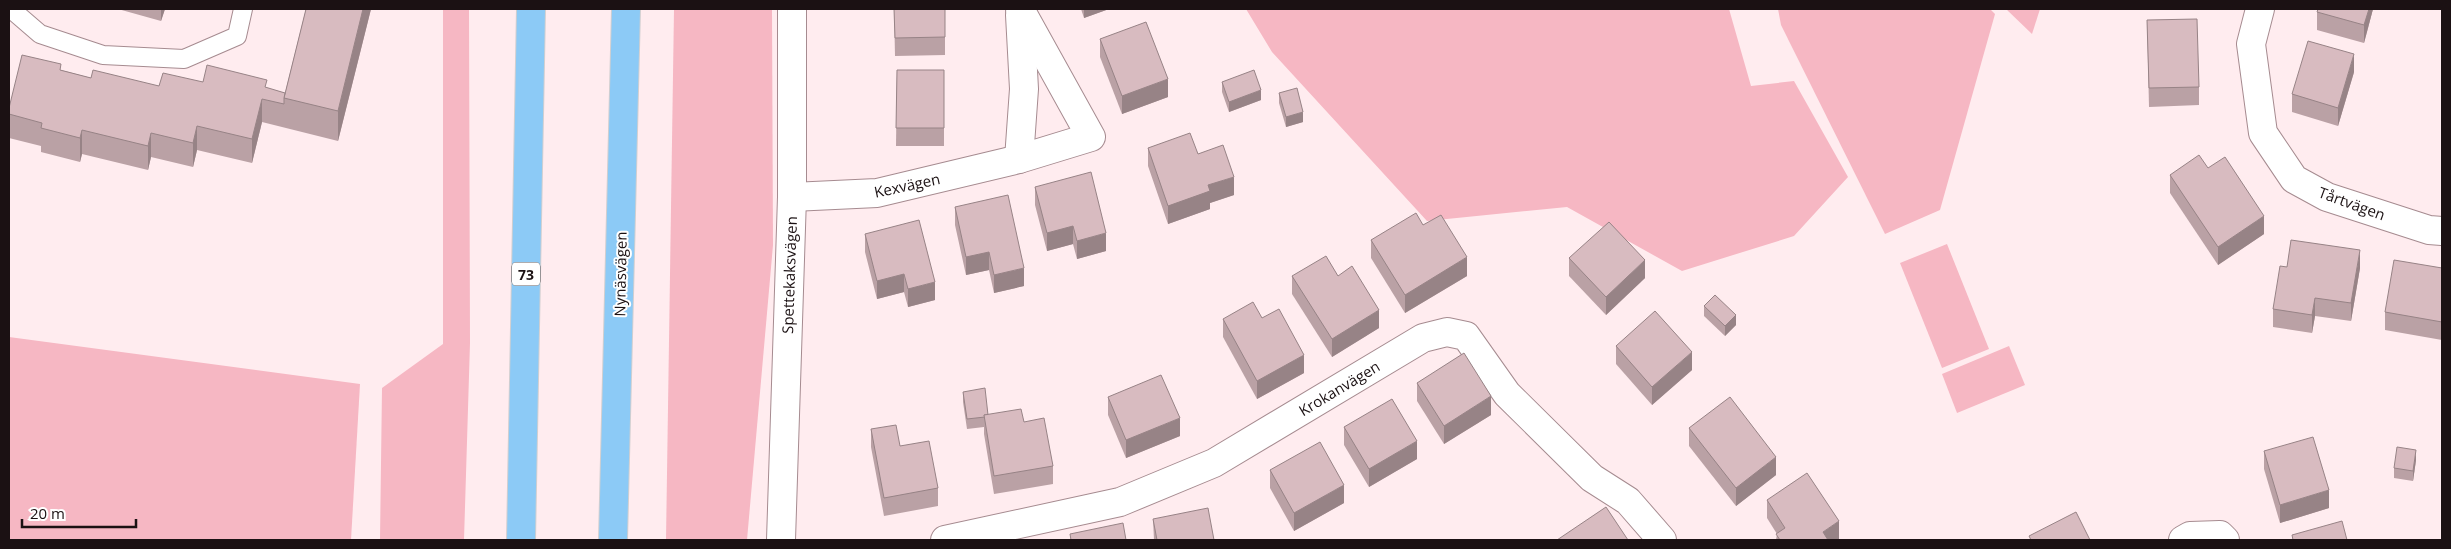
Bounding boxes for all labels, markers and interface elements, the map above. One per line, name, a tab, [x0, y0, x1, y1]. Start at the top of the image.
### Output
street label: Kexvägen	[872, 168, 942, 202]
street label: Tårtvägen	[2316, 182, 2388, 224]
street label: Spettekaksvägen	[777, 216, 801, 334]
street label: Nynäsvägen	[609, 231, 631, 317]
road number: 73	[512, 262, 540, 286]
street label: Krokanvägen	[1295, 356, 1383, 420]
scale bar	[22, 496, 136, 528]
text: 20 m	[30, 503, 65, 523]

